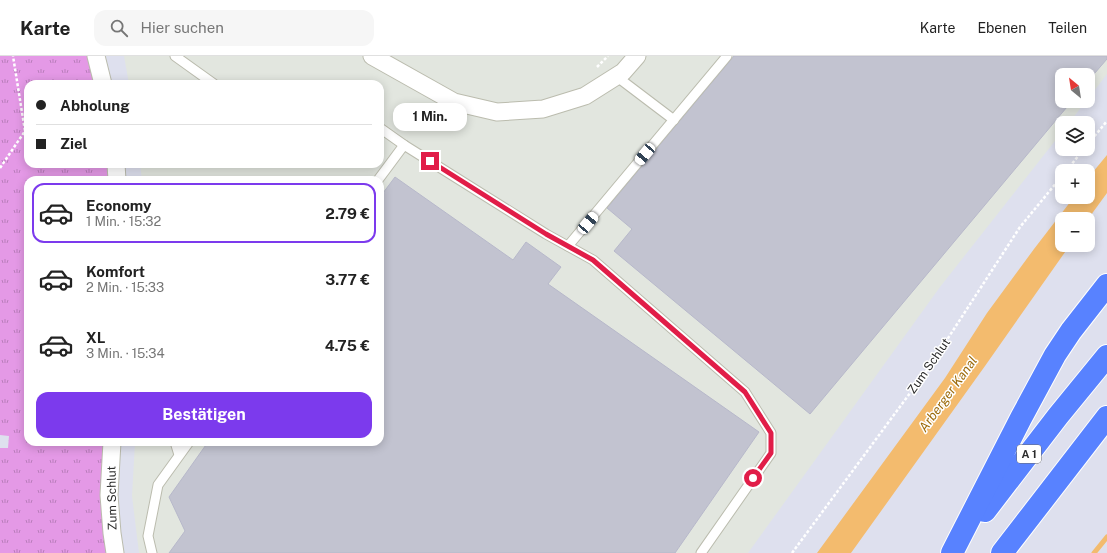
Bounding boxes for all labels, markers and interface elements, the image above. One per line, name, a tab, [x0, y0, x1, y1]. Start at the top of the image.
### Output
search box	[94, 10, 374, 46]
text: Karte	[20, 17, 70, 39]
icon: search	[108, 17, 130, 39]
text: Hier suchen	[140, 19, 224, 36]
text: Karte	[920, 20, 955, 36]
text: Ebenen	[977, 20, 1026, 36]
text: Teilen	[1048, 20, 1087, 36]
north arrow	[1055, 68, 1095, 108]
map controls	[1055, 68, 1095, 252]
text: Abholung	[60, 97, 130, 114]
callout: 1 Min.	[393, 103, 467, 131]
text: 1 Min.	[412, 109, 448, 124]
button: layers	[1055, 116, 1095, 156]
text: Ziel	[60, 135, 88, 152]
car	[633, 141, 657, 167]
route end	[421, 152, 439, 170]
button: +	[1055, 164, 1095, 204]
icon: car	[38, 195, 74, 231]
text: Economy	[86, 197, 151, 214]
text: 2.79 €	[325, 205, 370, 222]
car	[576, 210, 600, 236]
button: −	[1055, 212, 1095, 252]
text: 1 Min. · 15:32	[86, 214, 161, 229]
icon: car	[38, 261, 74, 297]
text: Komfort	[86, 263, 145, 280]
text: 3.77 €	[325, 271, 370, 288]
text: 2 Min. · 15:33	[86, 280, 164, 295]
icon: car	[38, 327, 74, 363]
text: XL	[86, 329, 105, 346]
street label: Zum Schlut	[905, 335, 953, 396]
text: 4.75 €	[325, 337, 370, 354]
text: 3 Min. · 15:34	[86, 346, 165, 361]
water label: Arberger Kanal	[916, 353, 980, 434]
button: Bestätigen	[36, 392, 372, 438]
road number: A 1	[1017, 445, 1041, 463]
street label: Zum Schlut	[104, 465, 120, 530]
route start	[744, 469, 762, 487]

